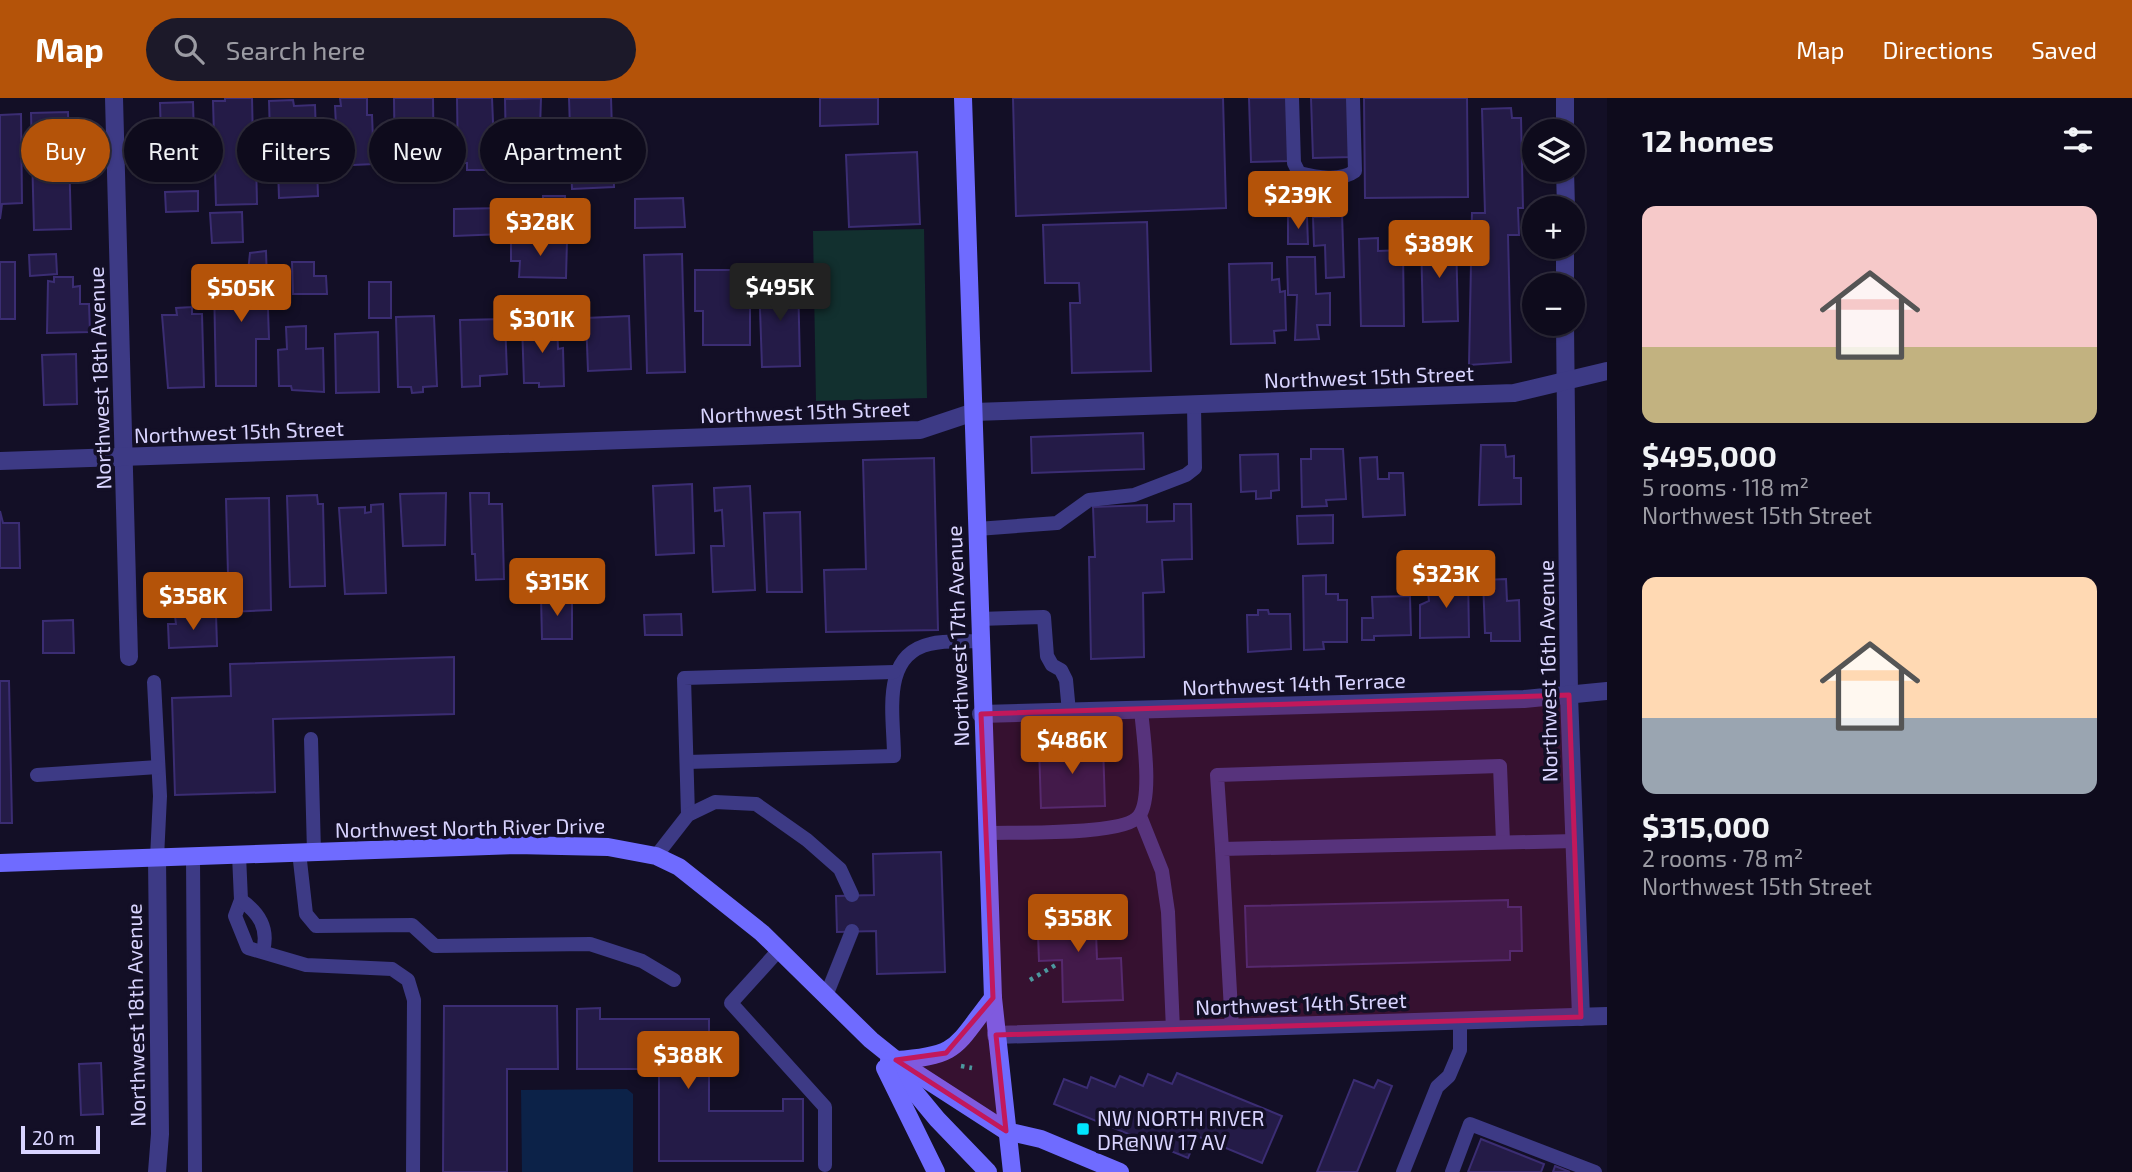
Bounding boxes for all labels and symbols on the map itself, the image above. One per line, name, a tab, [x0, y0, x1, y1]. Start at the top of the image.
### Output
pin: $239K	[1249, 172, 1347, 231]
pin: $328K	[491, 198, 589, 258]
pin: $389K	[1390, 220, 1488, 280]
pin: $505K	[192, 264, 290, 324]
pin: $495K	[731, 264, 829, 323]
street label: Northwest 18th Avenue	[83, 266, 115, 490]
pin: $301K	[493, 296, 591, 355]
street label: Northwest 15th Street	[1264, 360, 1474, 392]
street label: Northwest 15th Street	[700, 395, 910, 427]
street label: Northwest 15th Street	[134, 415, 344, 447]
street label: Northwest 17th Avenue	[941, 525, 973, 747]
pin: $323K	[1397, 550, 1495, 610]
pin: $315K	[508, 559, 606, 618]
street label: Northwest 16th Avenue	[1533, 560, 1561, 782]
pin: $358K	[144, 573, 242, 632]
street label: Northwest 14th Terrace	[1182, 667, 1406, 699]
pin: $486K	[1023, 716, 1121, 776]
street label: Northwest North River Drive	[335, 812, 605, 842]
pin: $358K	[1029, 894, 1127, 954]
street label: Northwest 18th Avenue	[121, 903, 149, 1127]
street label: Northwest 14th Street	[1195, 987, 1407, 1019]
pin: $388K	[639, 1032, 737, 1091]
place label: NW NORTH RIVER DR@NW 17 AV	[1097, 1105, 1265, 1154]
marker: NW NORTH RIVER DR@NW 17 AV	[1075, 1121, 1091, 1137]
scale bar	[21, 1123, 100, 1155]

